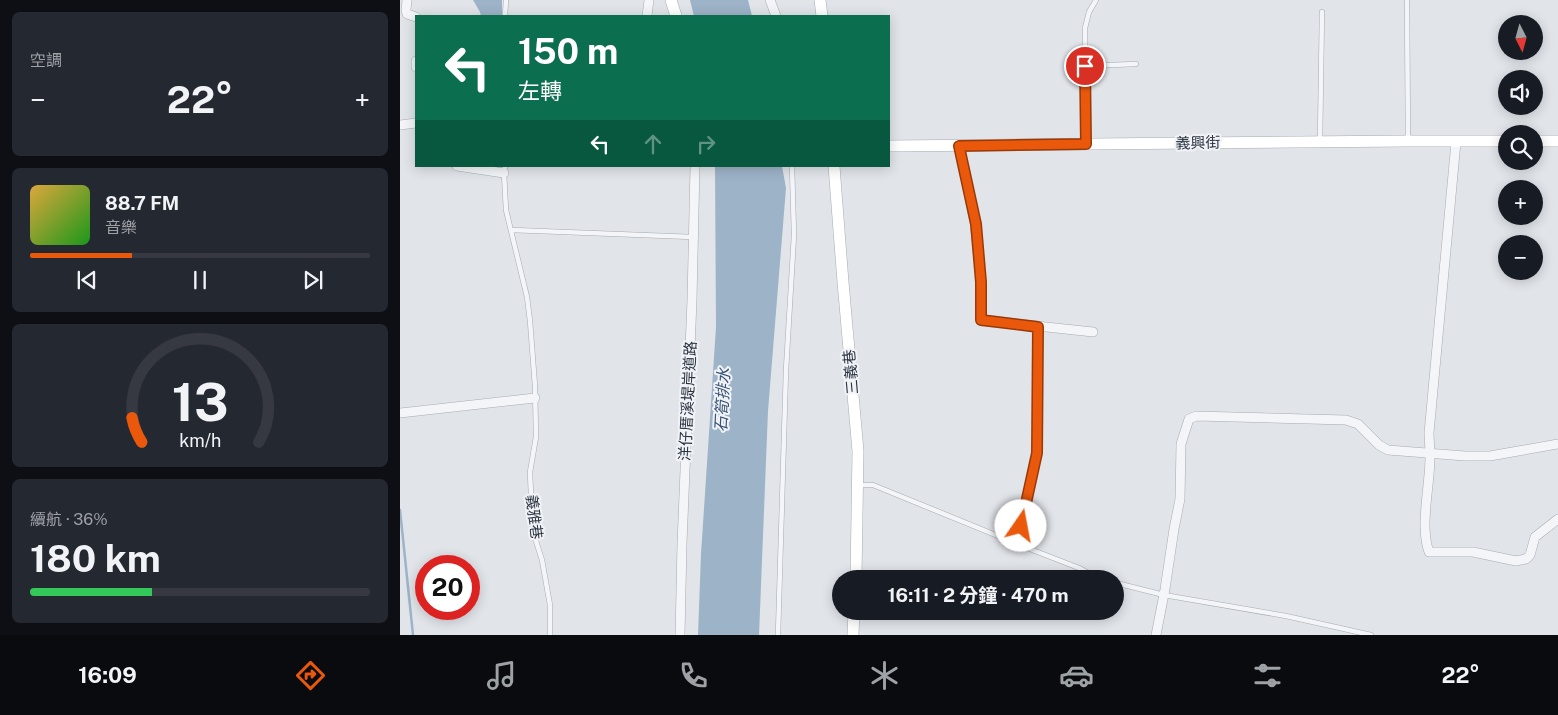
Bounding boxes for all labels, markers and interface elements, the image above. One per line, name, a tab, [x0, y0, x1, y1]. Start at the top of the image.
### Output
north arrow	[1498, 15, 1542, 60]
map controls	[1498, 15, 1543, 280]
text: 150 m	[518, 31, 618, 72]
icon: left	[435, 35, 500, 100]
pin	[1064, 45, 1106, 87]
text: 空調	[30, 51, 62, 70]
icon: arrive	[1071, 52, 1099, 80]
button: sound	[1498, 70, 1543, 115]
text: 22°	[167, 77, 233, 122]
text: 左轉	[518, 78, 562, 104]
text: −	[30, 83, 46, 116]
text: +	[354, 83, 370, 116]
button: search	[1498, 125, 1543, 170]
icon: left	[586, 130, 614, 158]
icon: ahead	[639, 130, 667, 158]
icon: right	[692, 130, 720, 158]
street label: 義興街	[1175, 134, 1221, 151]
button: +	[1498, 180, 1543, 225]
text: 88.7 FM	[105, 192, 179, 214]
text: 音樂	[105, 218, 137, 237]
button: −	[1498, 235, 1543, 280]
icon: previous	[73, 266, 101, 294]
icon: pause	[186, 266, 214, 294]
icon: next	[299, 266, 327, 294]
street label: 洋仔厝溪堤岸道路	[676, 341, 699, 461]
street label: 三義巷	[840, 349, 861, 395]
water label: 石筍排水	[711, 367, 734, 432]
text: 13	[172, 372, 228, 433]
text: km/h	[179, 430, 221, 451]
street label: 義雅巷	[523, 494, 546, 540]
position arrow	[994, 499, 1046, 551]
text: 續航 · 36%	[30, 510, 108, 529]
text: 180 km	[30, 536, 161, 581]
speed limit sign: 20	[415, 555, 480, 620]
text: 16:11 · 2 分鐘 · 470 m	[887, 584, 1069, 606]
icon: directions	[293, 658, 328, 693]
icon: music	[484, 658, 519, 693]
icon: phone	[676, 658, 711, 693]
icon: climate	[867, 658, 902, 693]
icon: car	[1059, 658, 1094, 693]
icon: filters	[1250, 658, 1285, 693]
text: 16:09	[78, 662, 137, 688]
text: 22°	[1441, 662, 1480, 688]

